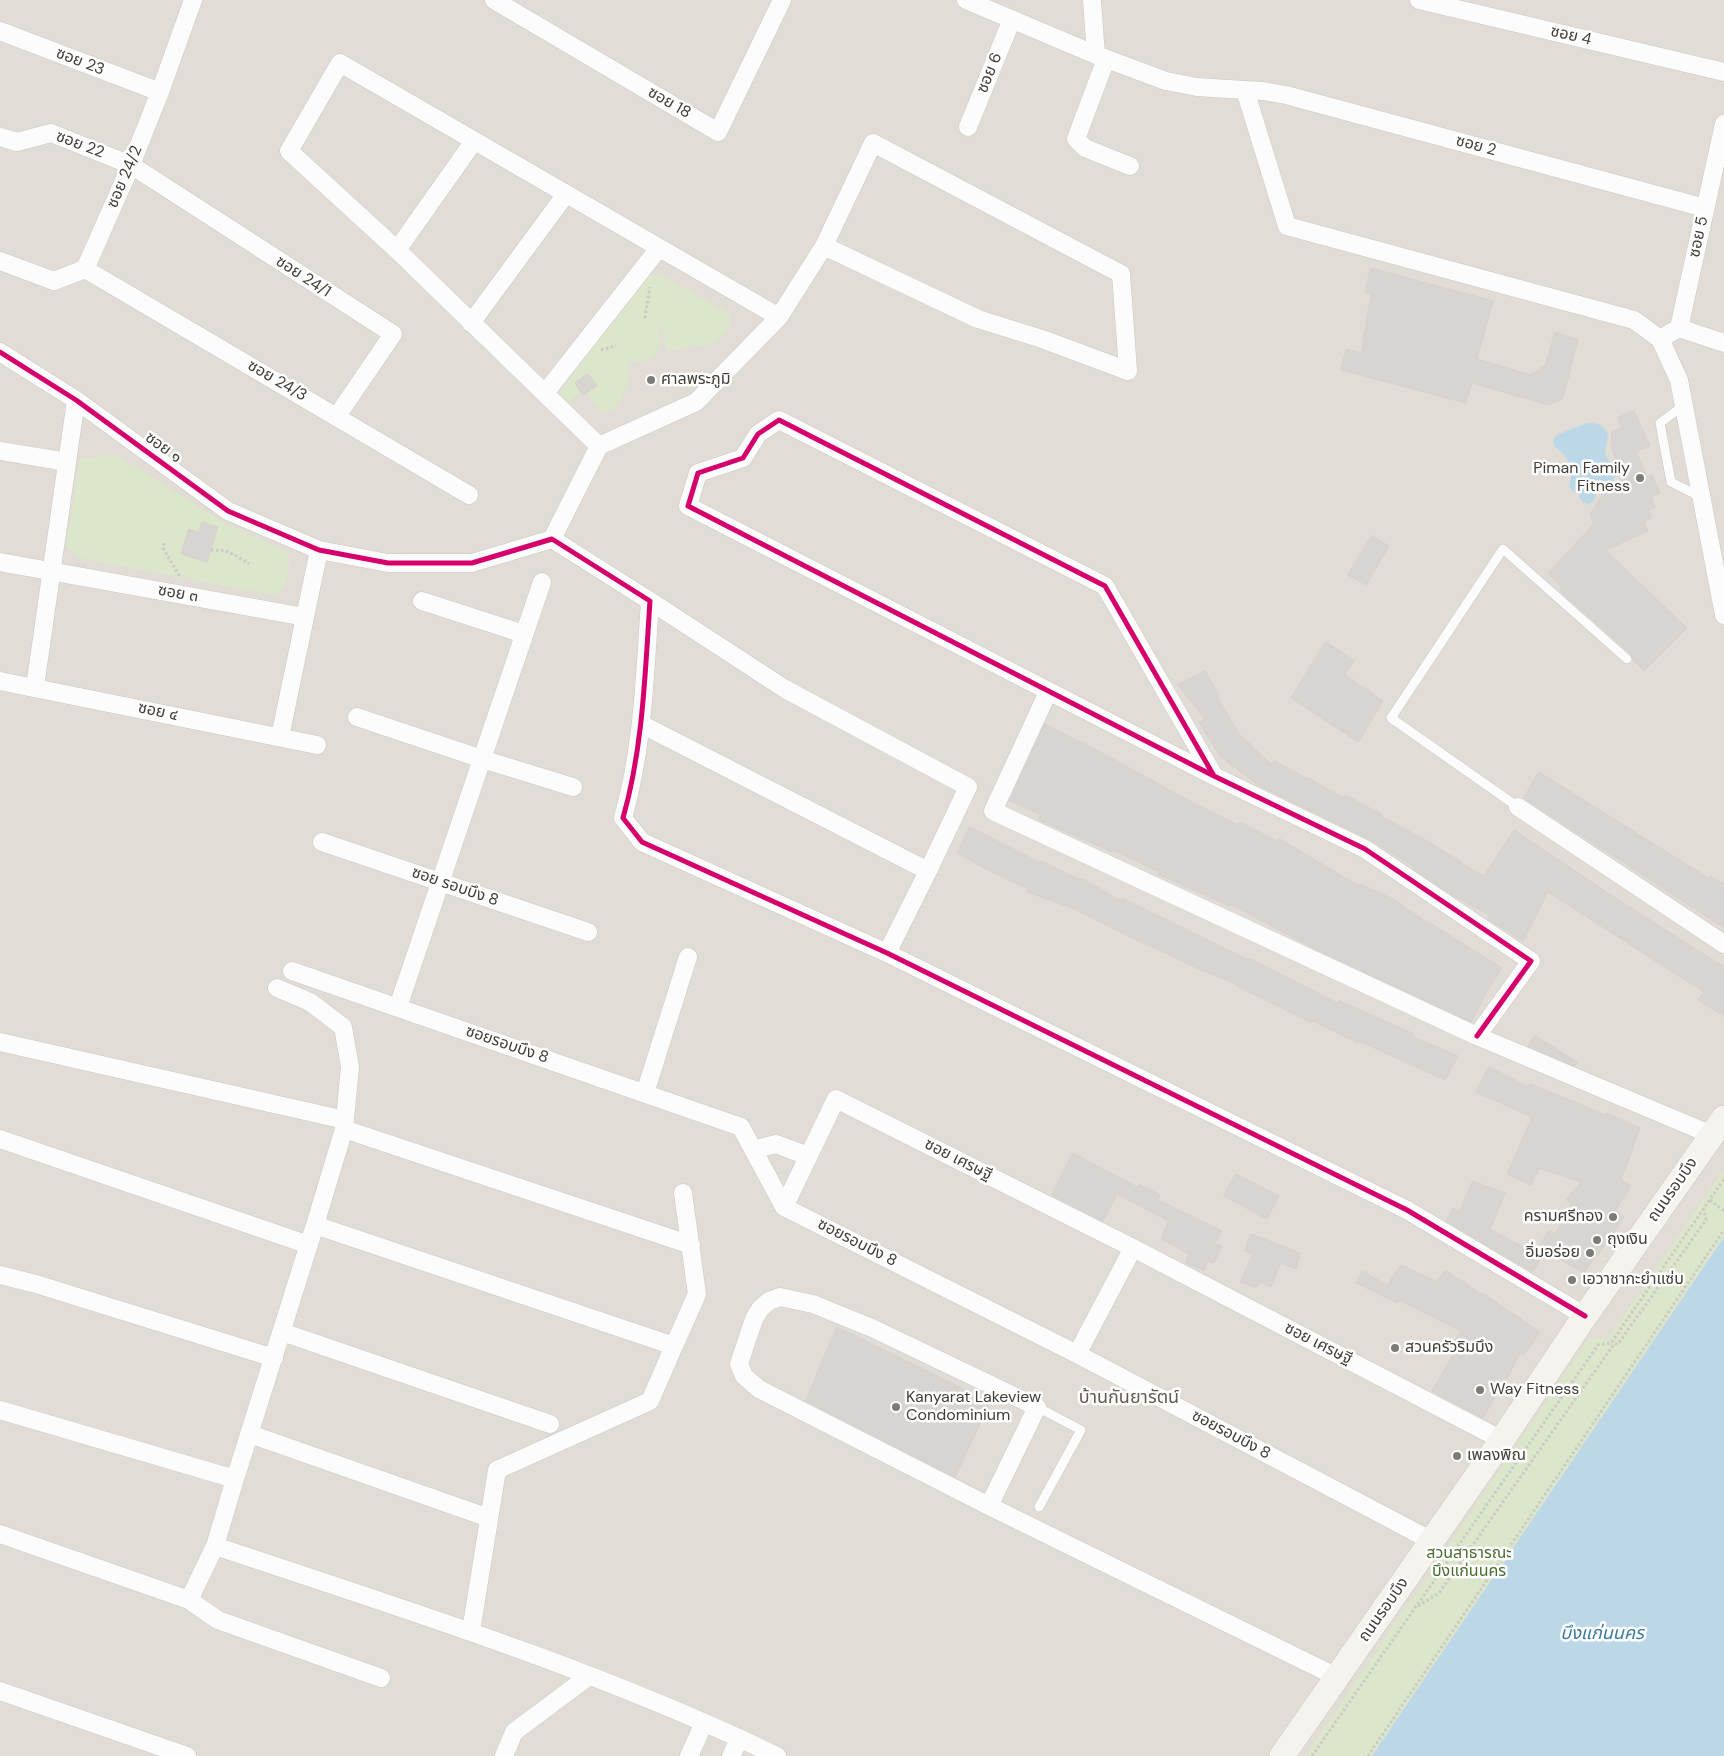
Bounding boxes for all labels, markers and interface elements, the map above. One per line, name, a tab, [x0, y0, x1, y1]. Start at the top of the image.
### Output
street label: ซอย 4	[1549, 22, 1593, 50]
street label: ซอย 23	[53, 44, 107, 80]
street label: ซอย 6	[973, 50, 1007, 96]
street label: ซอย 18	[644, 83, 694, 123]
street label: ซอย 22	[53, 127, 107, 163]
street label: ซอย 2	[1454, 131, 1498, 161]
street label: ซอย 24/2	[103, 143, 147, 211]
street label: ซอย 5	[1685, 215, 1713, 259]
street label: ซอย 24/1	[272, 252, 334, 302]
street label: ซอย 24/3	[244, 356, 310, 406]
place label: ศาลพระภูมิ	[661, 370, 730, 390]
marker: ศาลพระภูมิ	[645, 374, 657, 386]
street label: ซอย ๑	[141, 428, 185, 468]
place label: Piman Family Fitness	[1533, 459, 1630, 497]
marker: Piman Family Fitness	[1634, 472, 1646, 484]
street label: ซอย ๓	[156, 581, 200, 607]
street label: ซอย ๔	[136, 698, 180, 726]
street label: ซอย รอบบึง 8	[409, 863, 501, 911]
street label: ซอยรอบบึง 8	[463, 1022, 551, 1068]
street label: ซอย เศรษฐี	[921, 1135, 995, 1185]
street label: ถนนรอบบึง	[1644, 1154, 1702, 1226]
place label: ครามศรีทอง	[1524, 1207, 1603, 1227]
marker: ครามศรีทอง	[1607, 1211, 1619, 1223]
street label: ซอยรอบบึง 8	[814, 1215, 900, 1271]
place label: ถุงเงิน	[1607, 1230, 1648, 1250]
marker: ถุงเงิน	[1591, 1234, 1603, 1246]
place label: อิ่มอร่อย	[1525, 1243, 1580, 1263]
marker: อิ่มอร่อย	[1584, 1247, 1596, 1259]
place label: เอวาชากะยำแซ่บ	[1582, 1270, 1684, 1290]
marker: เอวาชากะยำแซ่บ	[1566, 1274, 1578, 1286]
street label: ซอย เศรษฐี	[1281, 1319, 1355, 1369]
place label: สวนครัวริมบึง	[1405, 1338, 1493, 1358]
marker: สวนครัวริมบึง	[1389, 1342, 1401, 1354]
place label: Way Fitness	[1490, 1380, 1579, 1400]
marker: Way Fitness	[1474, 1384, 1486, 1396]
district label: บ้านกันยารัตน์	[1079, 1387, 1179, 1409]
place label: Kanyarat Lakeview Condominium	[906, 1388, 1041, 1426]
marker: Kanyarat Lakeview Condominium	[890, 1401, 902, 1413]
street label: ซอยรอบบึง 8	[1188, 1406, 1274, 1464]
place label: เพลงพิณ	[1467, 1446, 1526, 1466]
marker: เพลงพิณ	[1451, 1450, 1463, 1462]
park label: สวนสาธารณะ บึงแก่นนคร	[1426, 1544, 1512, 1582]
street label: ถนนรอบบึง	[1355, 1574, 1413, 1646]
water label: บึงแก่นนคร	[1560, 1623, 1644, 1645]

